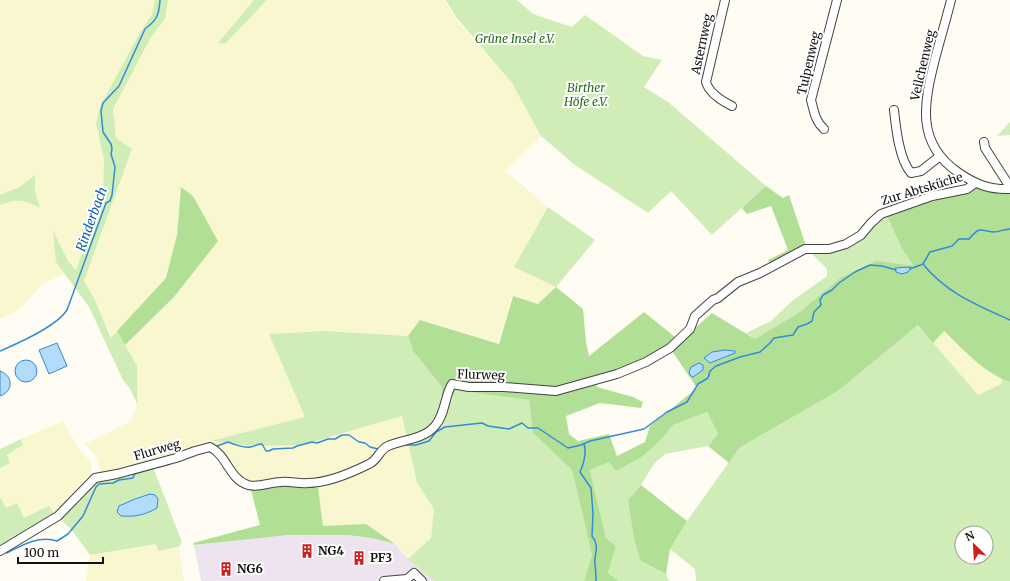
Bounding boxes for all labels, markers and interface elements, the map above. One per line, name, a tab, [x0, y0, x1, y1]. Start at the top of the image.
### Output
street label: Asternweg	[688, 11, 715, 77]
street label: Veilchenweg	[907, 27, 938, 103]
street label: Tulpenweg	[794, 29, 823, 96]
park label: Grüne Insel e.V.	[475, 31, 555, 46]
park label: Birther Höfe e.V.	[563, 80, 608, 109]
street label: Zur Abtsküche	[879, 169, 964, 208]
water label: Rinderbach	[72, 185, 111, 254]
street label: Flurweg	[457, 366, 506, 383]
street label: Flurweg	[132, 436, 183, 463]
north arrow	[954, 525, 994, 565]
text: N	[963, 528, 977, 544]
scale bar	[18, 539, 103, 565]
building icon: NG4	[299, 543, 315, 559]
place label: NG4	[318, 543, 344, 558]
text: 100 m	[24, 545, 59, 560]
building icon: PF3	[351, 550, 367, 566]
place label: PF3	[370, 550, 392, 565]
building icon: NG6	[218, 561, 234, 577]
place label: NG6	[237, 561, 263, 576]

